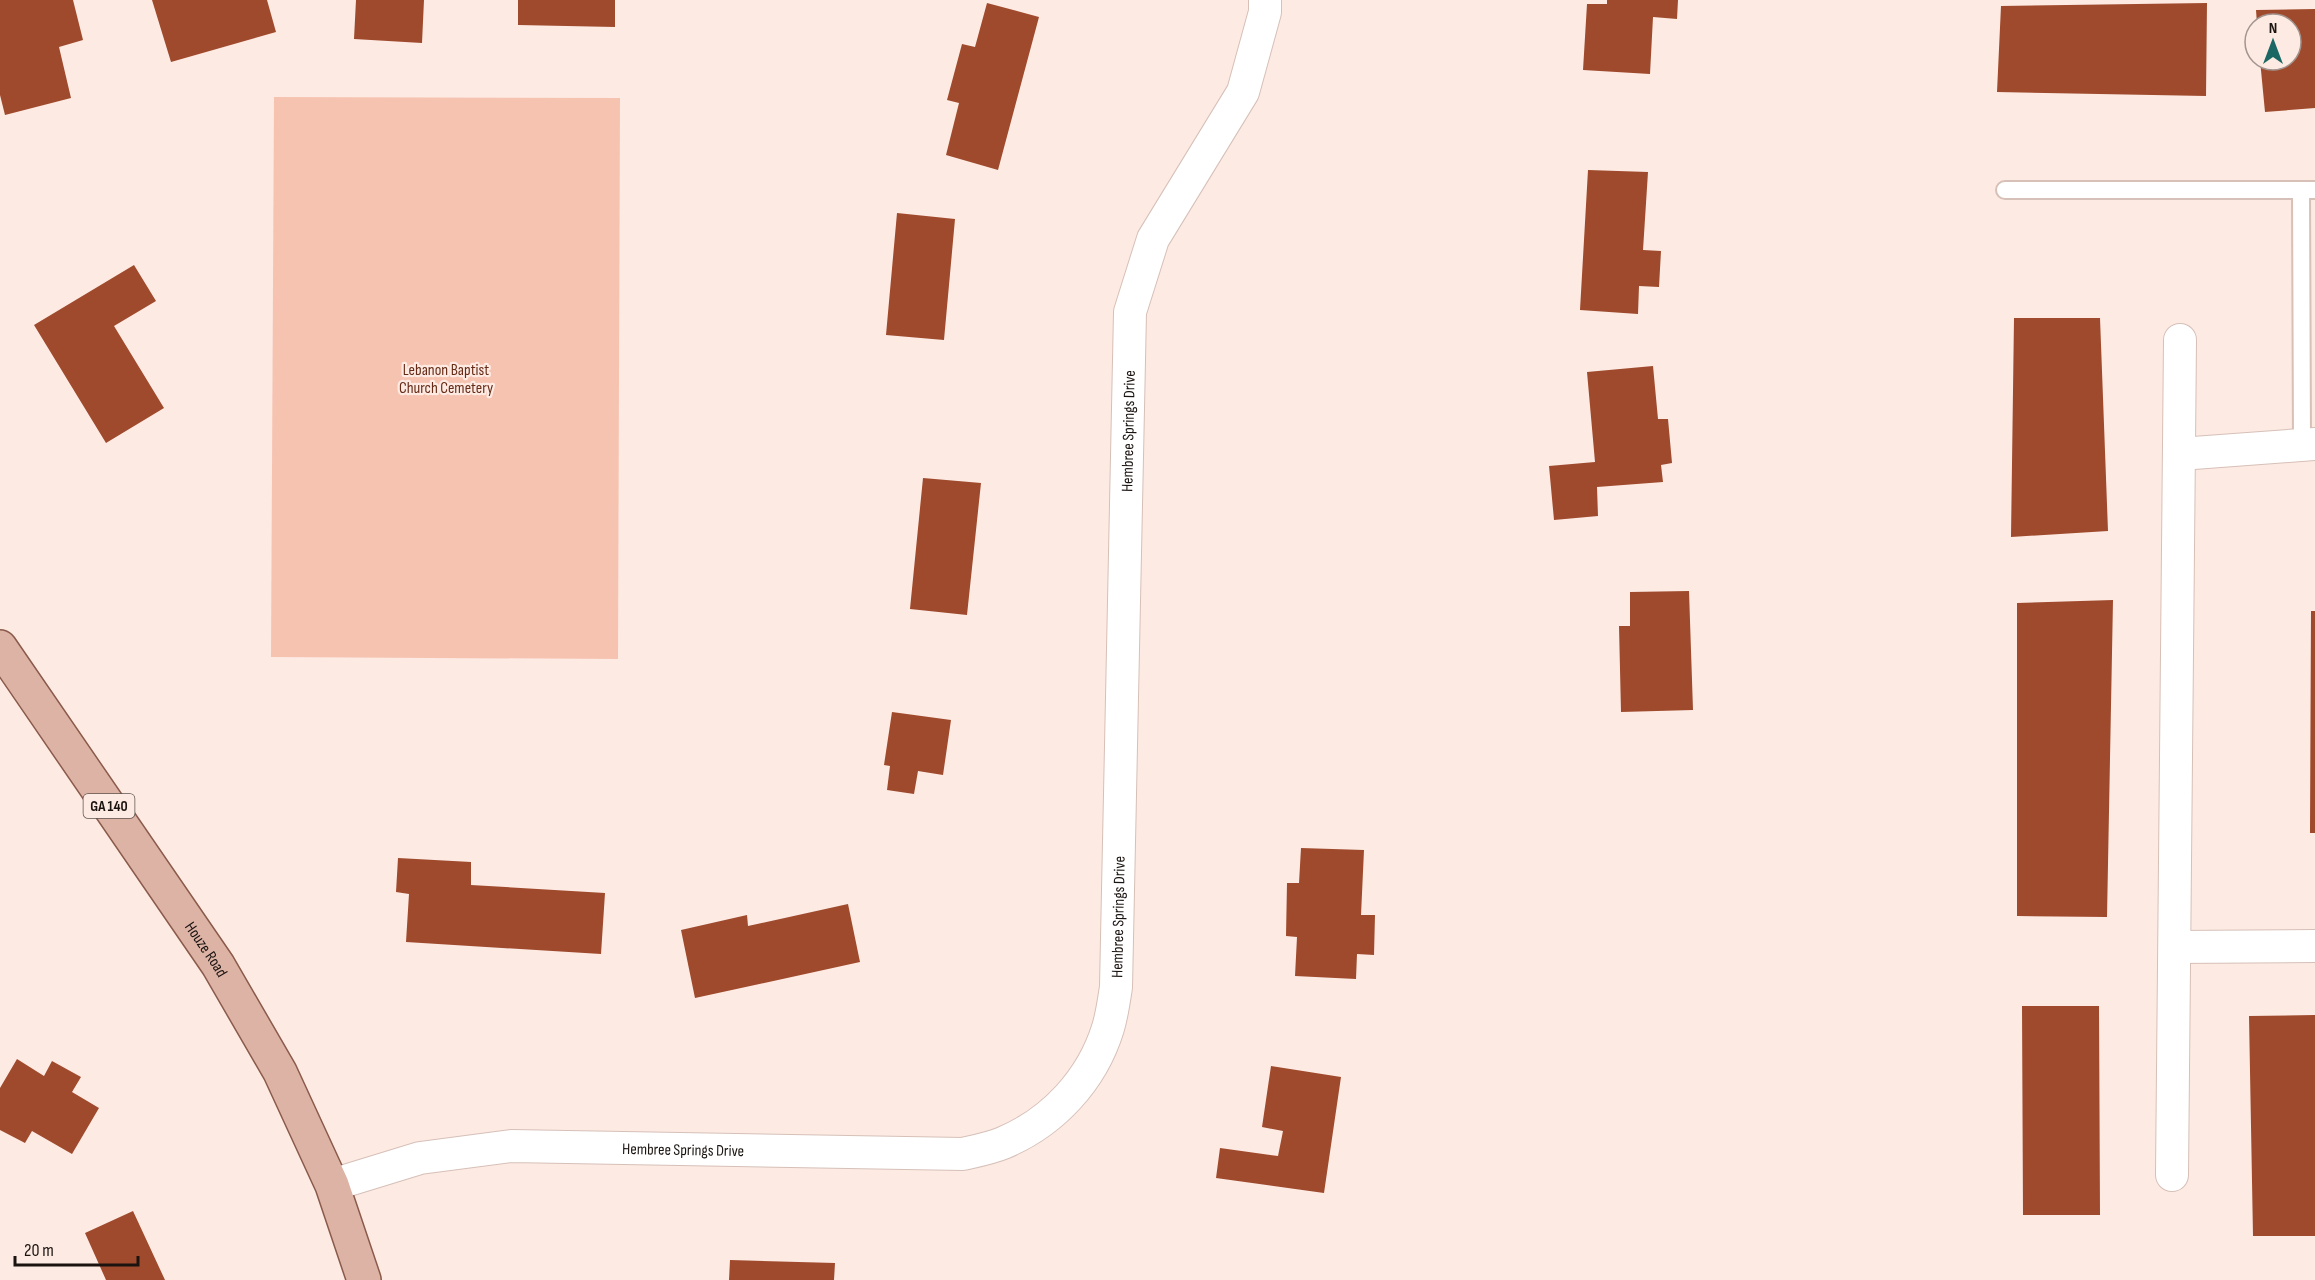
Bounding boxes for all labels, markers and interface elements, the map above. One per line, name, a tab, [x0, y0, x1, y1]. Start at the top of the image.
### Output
north arrow	[2243, 12, 2303, 72]
text: N	[2269, 19, 2277, 38]
park label: Lebanon Baptist Church Cemetery	[399, 361, 493, 398]
street label: Hembree Springs Drive	[1118, 370, 1140, 492]
road number: GA 140	[84, 794, 134, 818]
street label: Hembree Springs Drive	[1108, 856, 1130, 978]
street label: Houze Road	[180, 919, 231, 981]
street label: Hembree Springs Drive	[622, 1140, 744, 1161]
scale bar	[15, 1229, 138, 1267]
text: 20 m	[24, 1240, 54, 1261]

